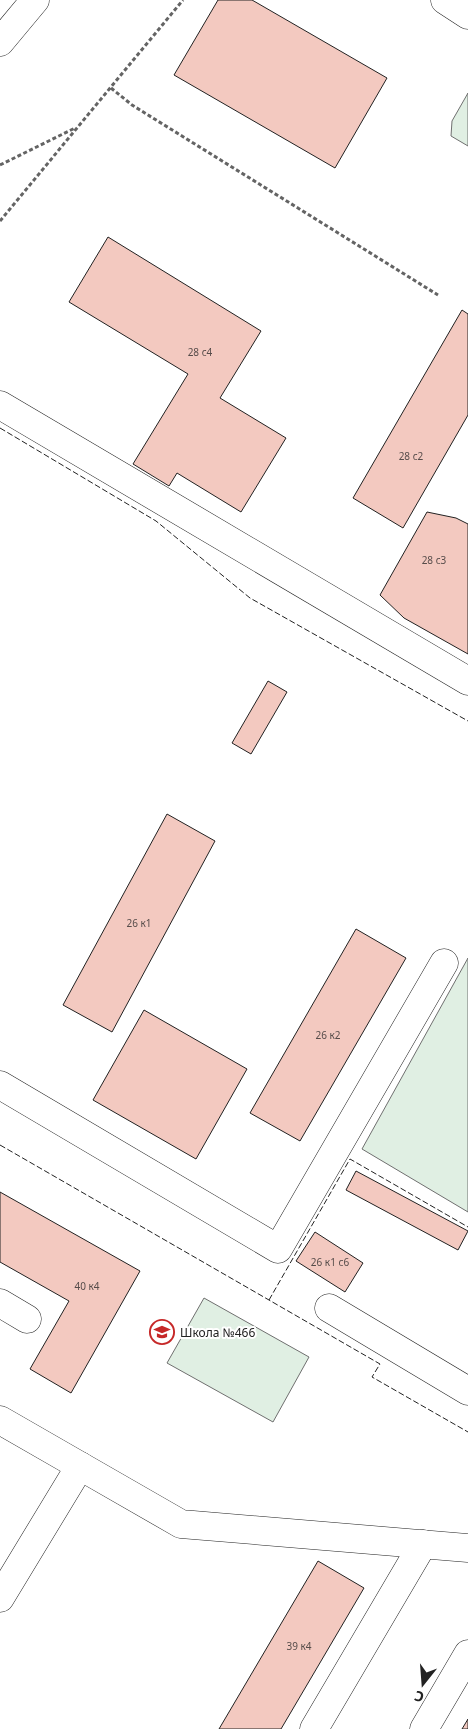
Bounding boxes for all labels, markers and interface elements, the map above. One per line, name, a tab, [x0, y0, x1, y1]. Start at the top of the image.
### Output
house number: 28 с4	[188, 345, 213, 359]
house number: 28 с2	[399, 449, 424, 463]
house number: 28 с3	[422, 553, 447, 567]
house number: 26 к1	[126, 916, 152, 930]
house number: 26 к2	[315, 1028, 341, 1042]
house number: 26 к1 с6	[311, 1255, 349, 1269]
house number: 40 к4	[74, 1279, 100, 1293]
school or university icon: Школа №466	[149, 1319, 175, 1345]
place label: Школа №466	[180, 1324, 255, 1341]
house number: 39 к4	[286, 1639, 312, 1653]
north arrow	[398, 1659, 448, 1709]
text: С	[412, 1687, 426, 1707]

